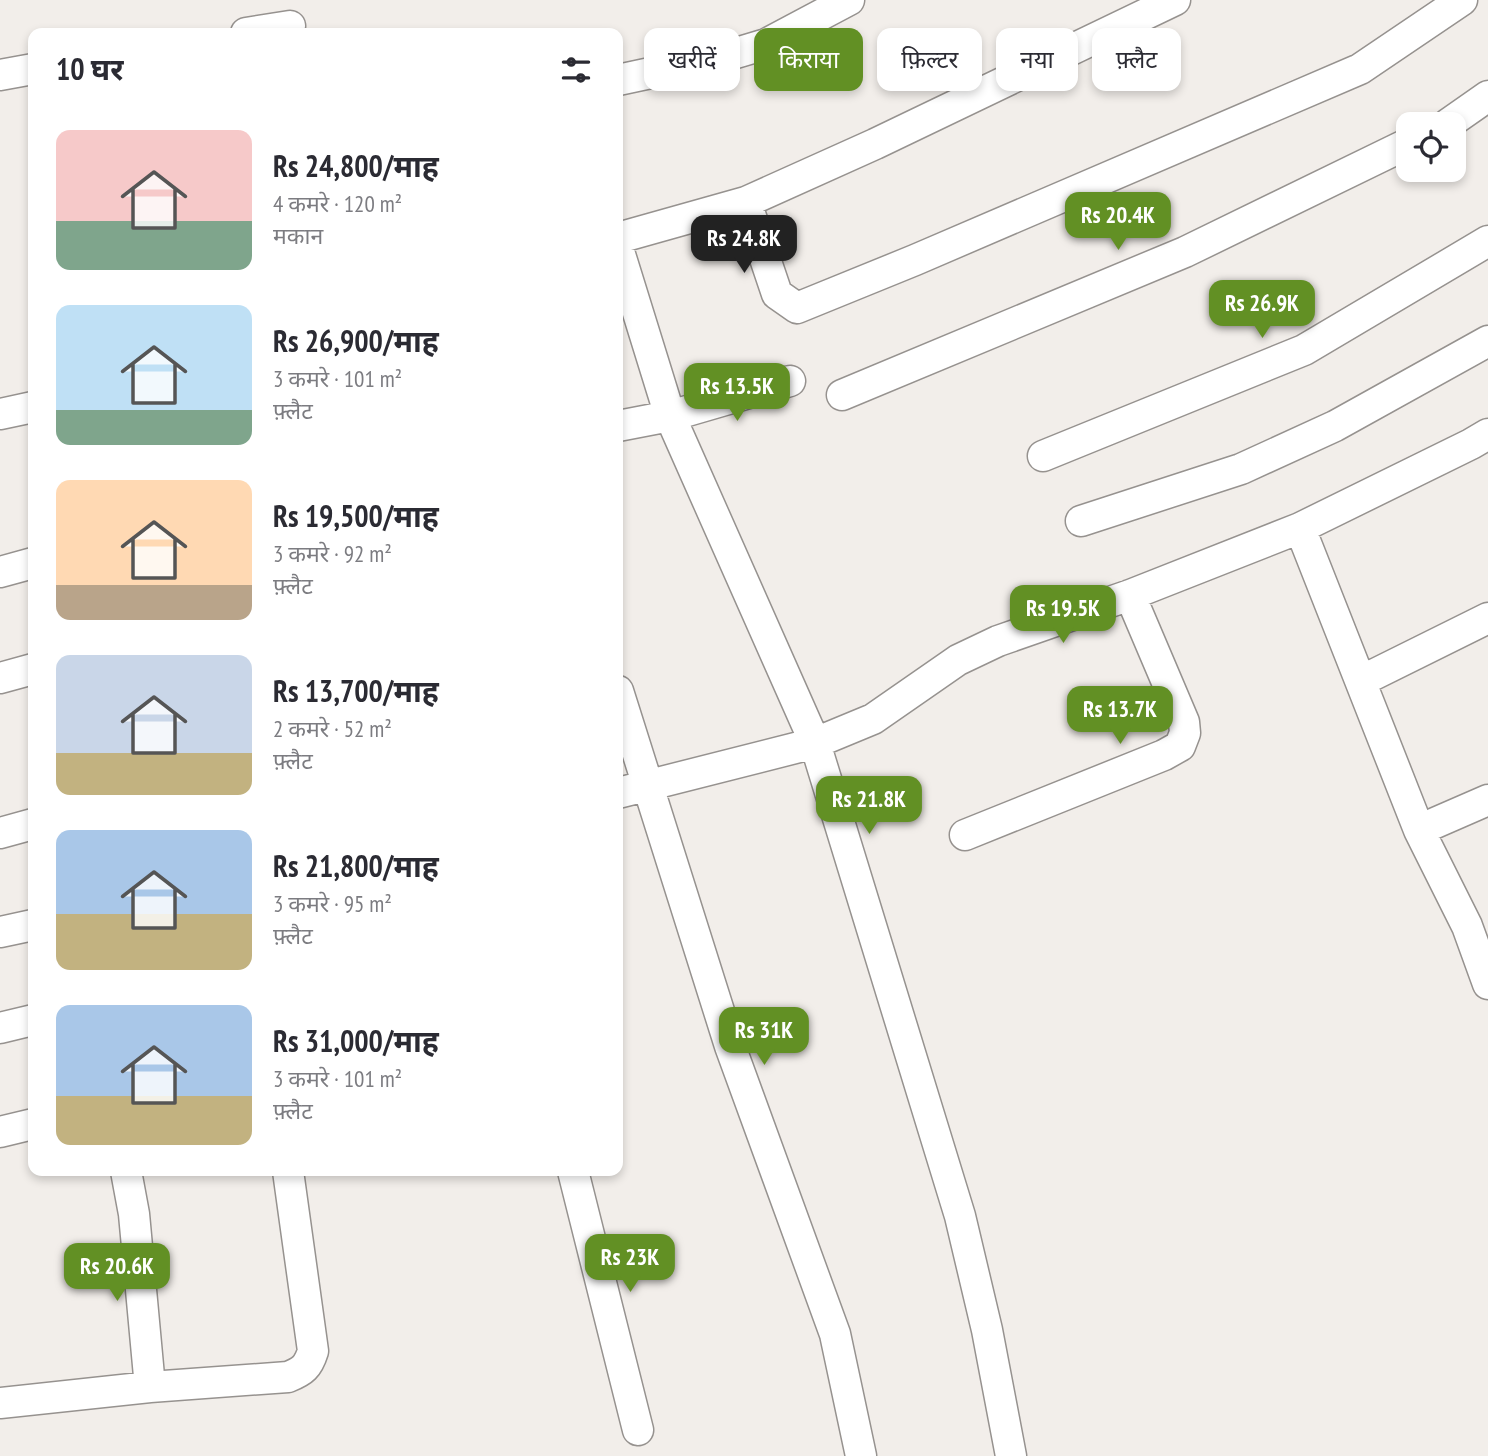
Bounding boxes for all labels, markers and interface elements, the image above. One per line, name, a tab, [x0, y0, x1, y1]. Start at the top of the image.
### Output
chip: खरीदें	[644, 28, 740, 91]
chip: किराया	[754, 28, 863, 91]
chip: फ़िल्टर	[877, 28, 982, 91]
chip: नया	[996, 28, 1078, 91]
chip: फ़्लैट	[1092, 28, 1181, 91]
text: 10 घर	[56, 49, 124, 88]
icon: filters	[557, 51, 595, 89]
map controls	[1396, 112, 1466, 182]
button: locate	[1396, 112, 1466, 182]
text: Rs 24,800/माह	[273, 146, 439, 185]
icon: home	[112, 158, 196, 242]
text: 4 कमरे · 120 m²	[273, 189, 402, 218]
pin: Rs 20.4K	[1046, 192, 1190, 252]
text: Rs 20.4K	[1081, 200, 1155, 229]
pin: Rs 24.8K	[672, 216, 816, 275]
text: मकान	[273, 221, 323, 250]
text: Rs 24.8K	[707, 223, 781, 252]
pin: Rs 26.9K	[1190, 280, 1334, 340]
text: Rs 26.9K	[1225, 288, 1299, 317]
text: Rs 26,900/माह	[273, 321, 439, 360]
icon: home	[112, 333, 196, 417]
text: 3 कमरे · 101 m²	[273, 364, 402, 393]
pin: Rs 13.5K	[665, 364, 809, 423]
text: Rs 13.5K	[700, 371, 774, 400]
text: फ़्लैट	[273, 396, 313, 425]
text: Rs 19,500/माह	[273, 496, 439, 535]
icon: home	[112, 508, 196, 592]
text: 3 कमरे · 92 m²	[273, 539, 392, 568]
text: फ़्लैट	[273, 571, 313, 600]
pin: Rs 19.5K	[991, 586, 1135, 645]
text: Rs 19.5K	[1026, 593, 1100, 622]
text: Rs 13,700/माह	[273, 671, 439, 710]
icon: home	[112, 683, 196, 767]
pin: Rs 13.7K	[1048, 686, 1192, 746]
text: Rs 13.7K	[1083, 694, 1157, 723]
text: 2 कमरे · 52 m²	[273, 714, 392, 743]
text: फ़्लैट	[273, 746, 313, 775]
pin: Rs 21.8K	[797, 776, 941, 836]
text: Rs 21.8K	[832, 784, 906, 813]
text: Rs 21,800/माह	[273, 846, 439, 885]
icon: home	[112, 858, 196, 942]
text: 3 कमरे · 95 m²	[273, 889, 392, 918]
text: फ़्लैट	[273, 921, 313, 950]
pin: Rs 31K	[707, 1007, 821, 1067]
text: Rs 31K	[735, 1015, 793, 1044]
text: Rs 31,000/माह	[273, 1021, 439, 1060]
icon: home	[112, 1033, 196, 1117]
text: 3 कमरे · 101 m²	[273, 1064, 402, 1093]
text: फ़्लैट	[273, 1096, 313, 1125]
pin: Rs 23K	[573, 1234, 687, 1294]
text: Rs 23K	[601, 1242, 659, 1271]
pin: Rs 20.6K	[45, 1244, 189, 1303]
text: Rs 20.6K	[80, 1251, 154, 1280]

